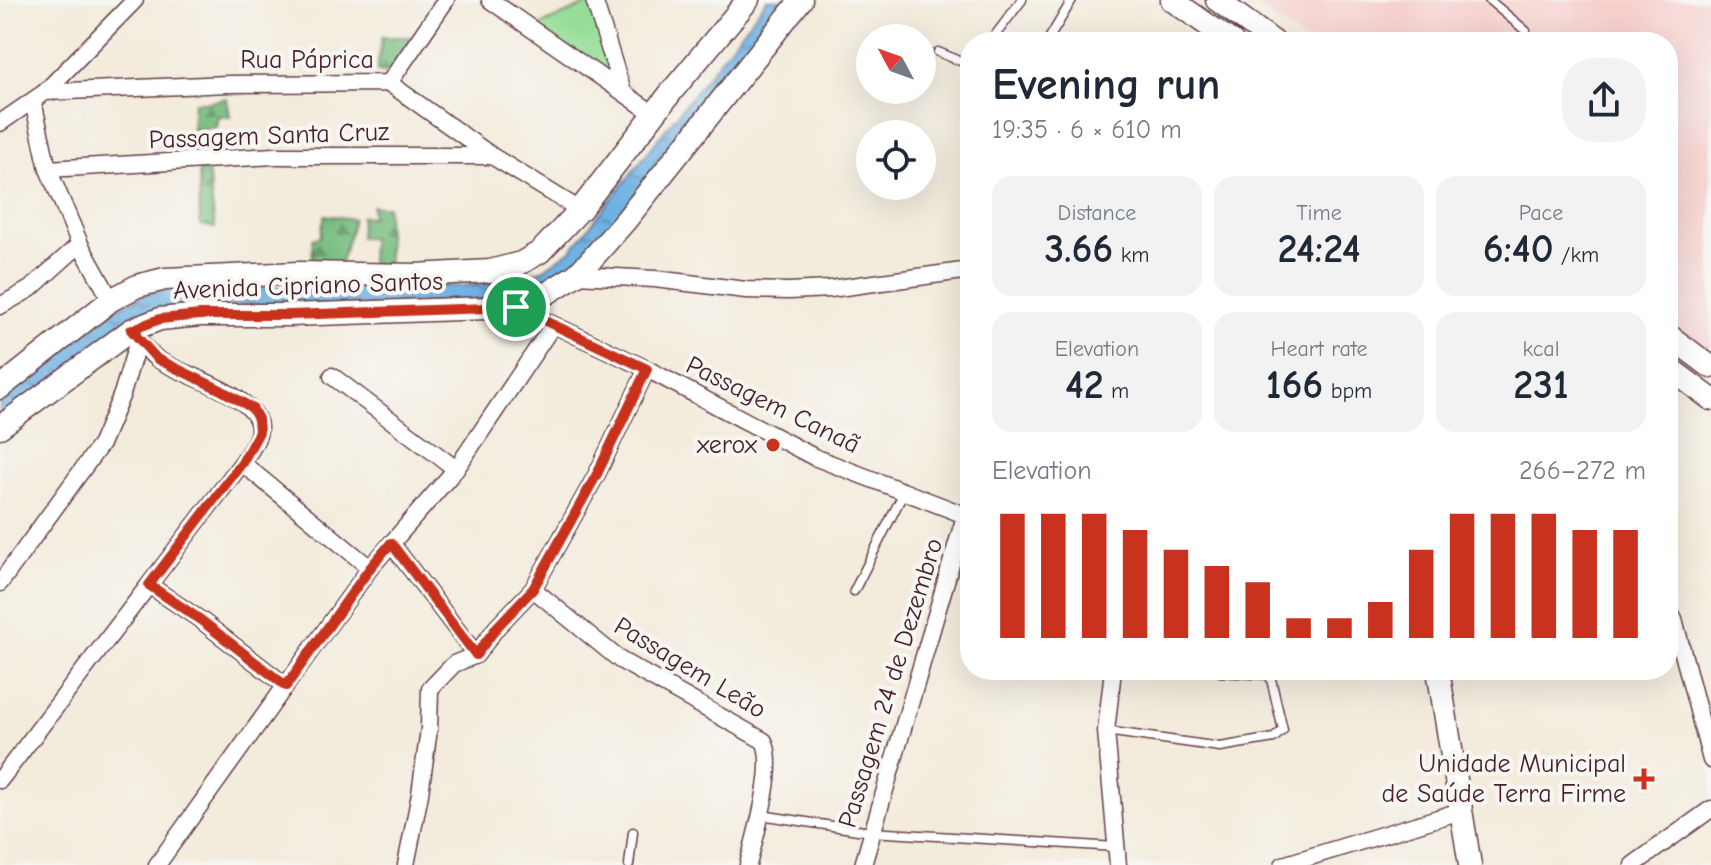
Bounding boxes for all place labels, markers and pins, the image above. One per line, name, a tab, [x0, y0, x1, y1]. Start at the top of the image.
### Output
pin	[482, 273, 550, 341]
place label: xerox	[696, 430, 758, 460]
marker: xerox	[764, 436, 782, 454]
place label: Unidade Municipal de Saúde Terra Firme	[1381, 749, 1626, 809]
marker: Unidade Municipal de Saúde Terra Firme	[1633, 768, 1655, 790]

